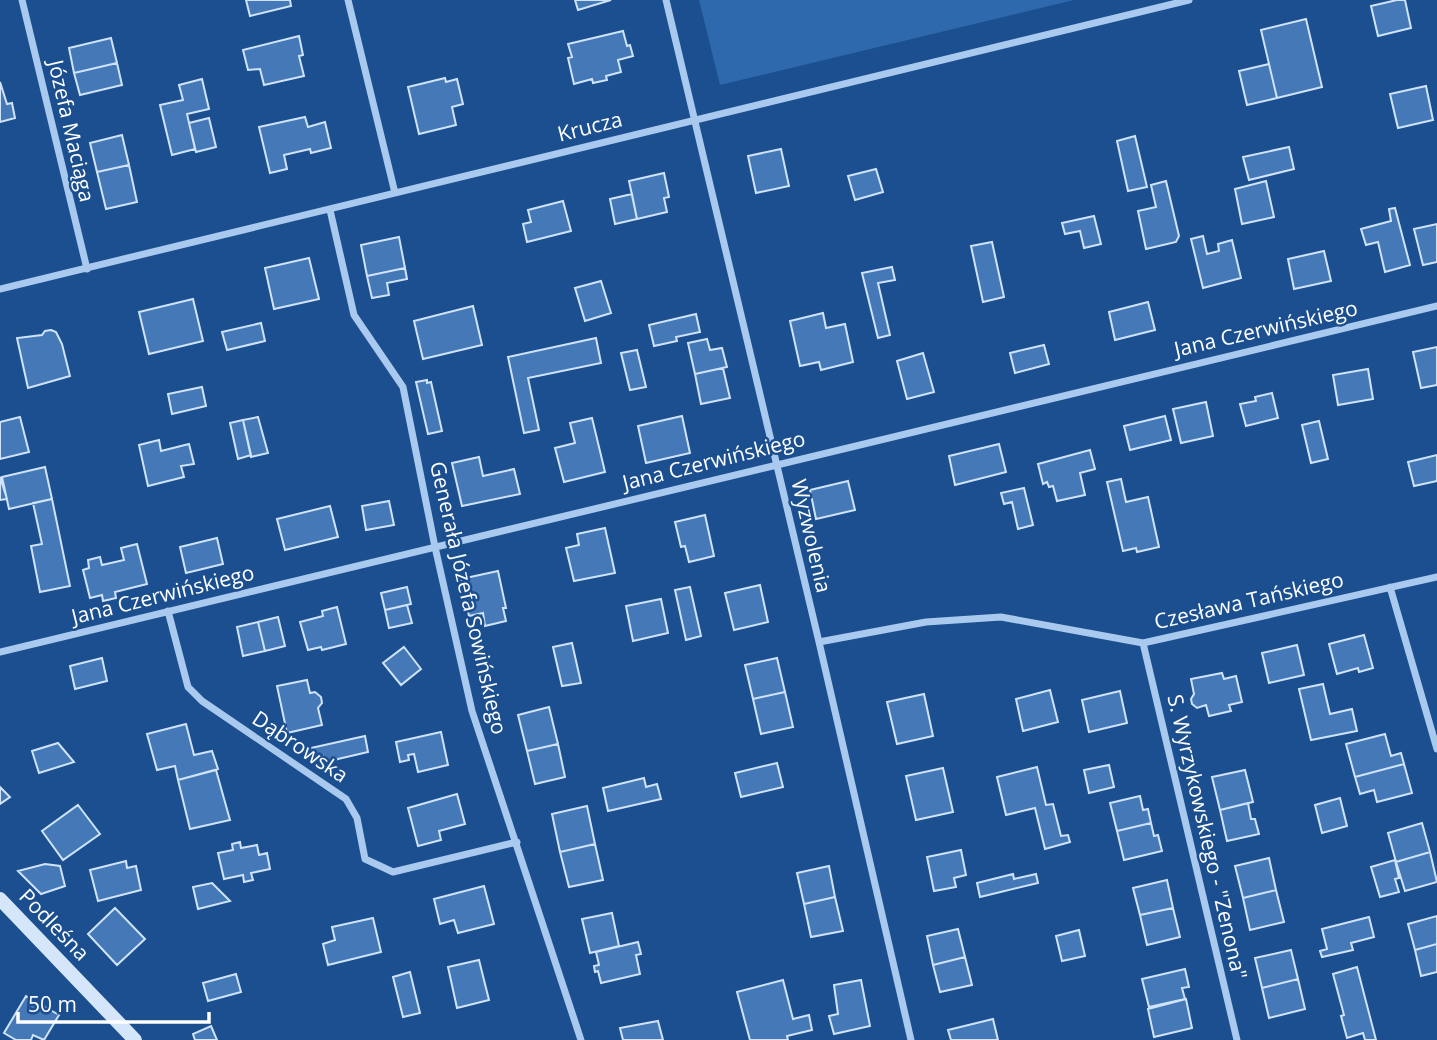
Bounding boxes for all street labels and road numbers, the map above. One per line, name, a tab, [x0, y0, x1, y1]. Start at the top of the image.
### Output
street label: Józefa Maciąga	[42, 55, 102, 204]
street label: Krucza	[554, 104, 625, 148]
street label: Jana Czerwińskiego	[1169, 293, 1360, 363]
street label: Jana Czerwińskiego	[618, 424, 808, 497]
street label: Generała Józefa Sowińskiego	[424, 459, 514, 737]
street label: Wyzwolenia	[785, 476, 839, 595]
street label: Jana Czerwińskiego	[67, 558, 257, 631]
street label: Czesława Tańskiego	[1151, 565, 1346, 635]
street label: S. Wyrzykowskiego - "Zenona"	[1162, 691, 1254, 982]
street label: Dąbrowska	[247, 704, 354, 789]
street label: Podleśna	[13, 882, 96, 966]

